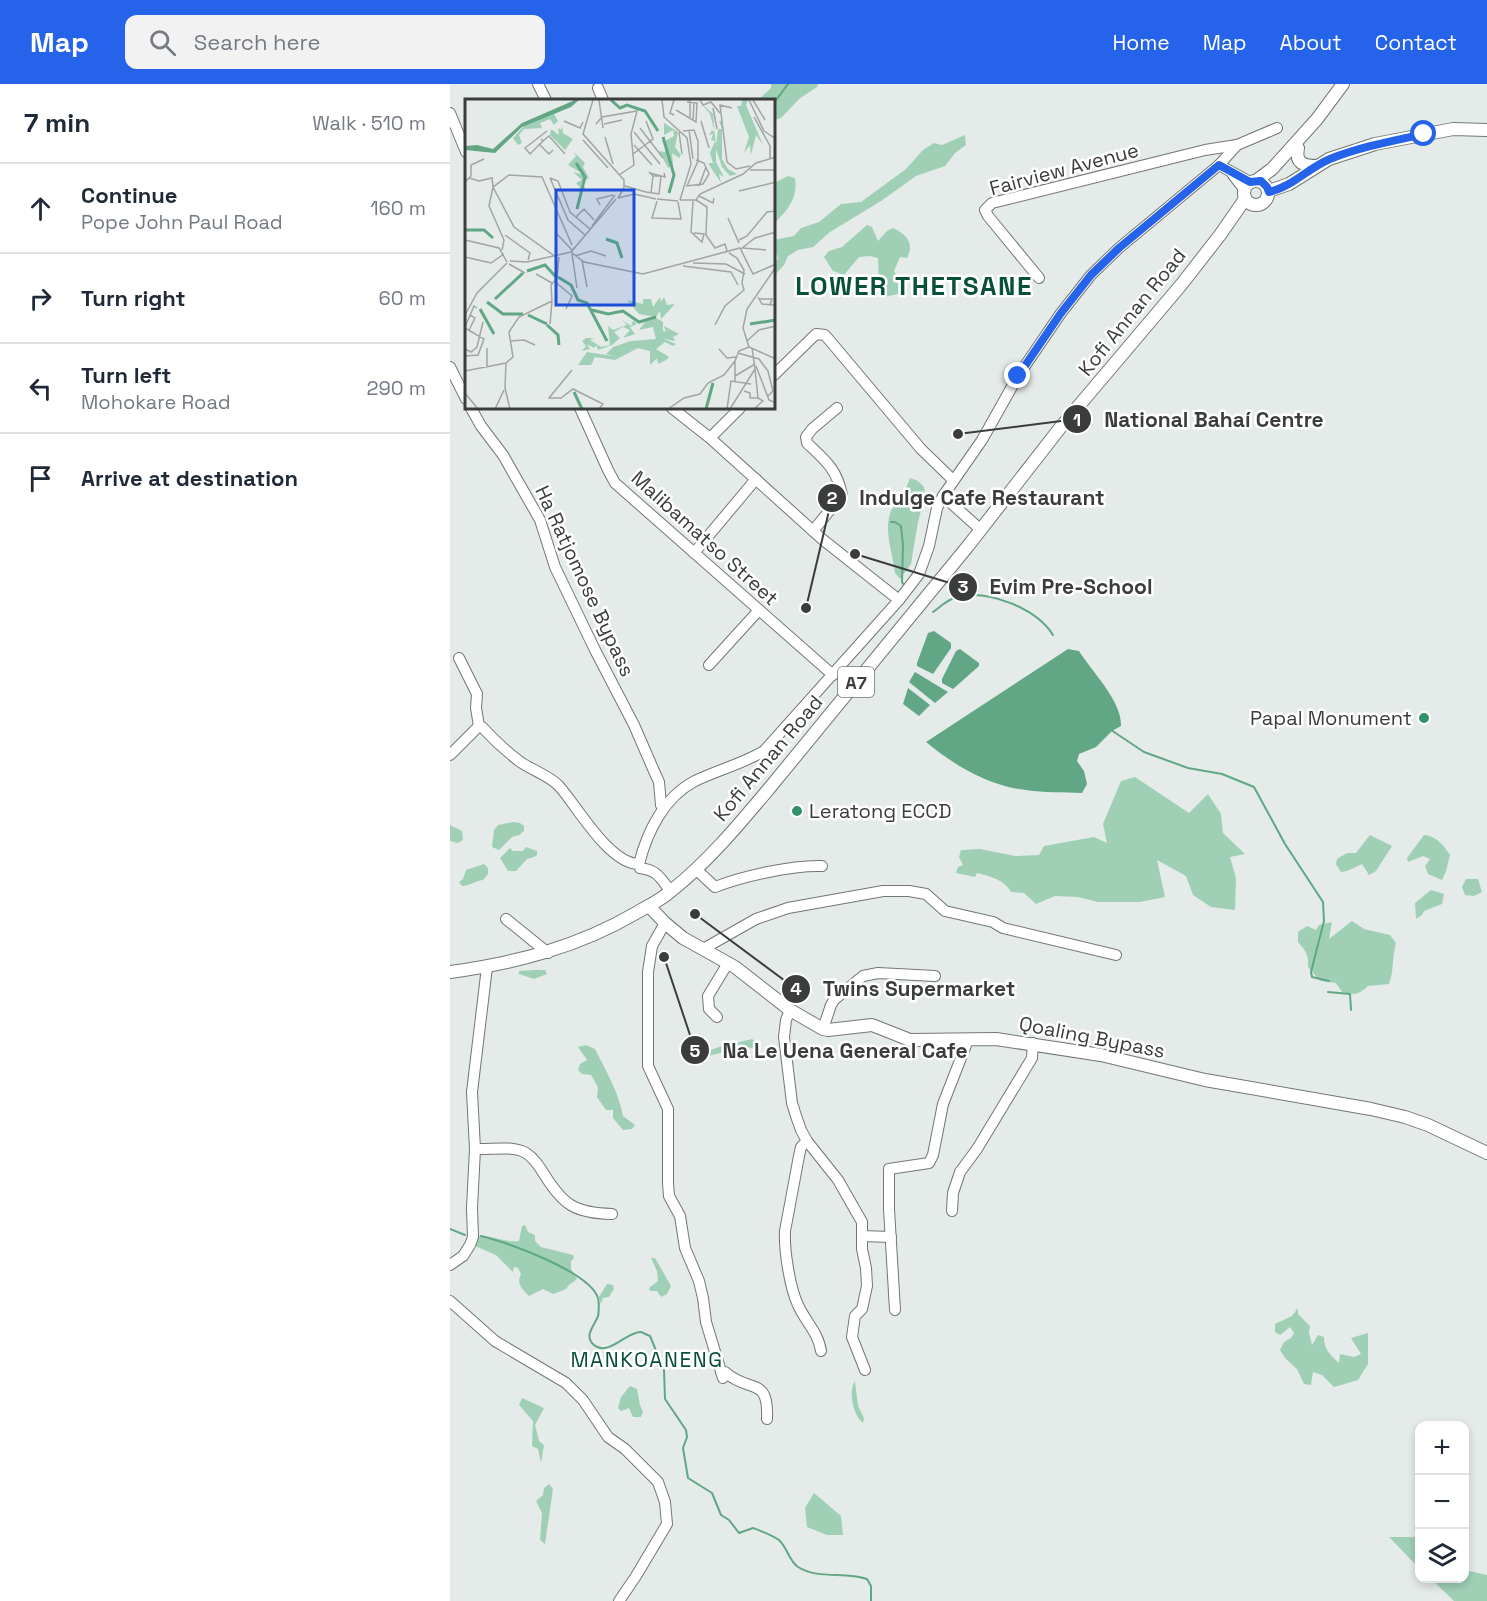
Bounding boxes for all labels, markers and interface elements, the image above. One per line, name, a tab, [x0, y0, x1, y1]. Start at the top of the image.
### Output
search box	[125, 15, 545, 69]
text: Map	[30, 24, 89, 60]
icon: search	[146, 26, 179, 59]
text: Search here	[194, 28, 321, 56]
text: Home	[1112, 29, 1170, 56]
text: Map	[1203, 29, 1247, 56]
text: About	[1280, 29, 1342, 56]
text: Contact	[1375, 29, 1457, 56]
inset map	[465, 99, 776, 410]
text: 7 min	[24, 106, 90, 140]
text: Walk · 510 m	[312, 110, 426, 136]
route start	[1410, 120, 1436, 146]
street label: Fairview Avenue	[987, 137, 1141, 201]
text: Continue	[81, 181, 177, 209]
icon: ahead	[24, 192, 57, 225]
text: 160 m	[370, 195, 426, 221]
text: Pope John Paul Road	[81, 209, 283, 235]
street label: Kofi Annan Road	[1072, 243, 1192, 381]
district label: LOWER THETSANE	[795, 269, 1033, 303]
icon: right	[24, 282, 57, 315]
text: Turn right	[81, 284, 186, 312]
text: 60 m	[379, 285, 426, 311]
text: Turn left	[81, 361, 171, 389]
route end	[1004, 362, 1030, 388]
icon: left	[24, 372, 57, 405]
text: 290 m	[367, 375, 426, 401]
text: Mohokare Road	[81, 389, 231, 415]
callout: National Bahaí Centre	[1062, 400, 1336, 439]
text: National Bahaí Centre	[1104, 406, 1324, 433]
text: 1	[1073, 408, 1081, 431]
icon: arrive	[24, 462, 57, 495]
text: Arrive at destination	[81, 464, 298, 492]
street label: Malibamatso Street	[626, 465, 784, 611]
callout: Indulge Cafe Restaurant	[817, 479, 1117, 518]
street label: Ha Ratjomose Bypass	[529, 481, 641, 681]
text: Indulge Cafe Restaurant	[859, 484, 1105, 511]
text: 2	[827, 486, 838, 509]
callout: Evim Pre-School	[948, 567, 1165, 606]
text: Evim Pre-School	[989, 573, 1153, 600]
text: 3	[958, 575, 969, 598]
road number: A7	[838, 667, 874, 697]
street label: Kofi Annan Road	[708, 690, 828, 826]
place label: Papal Monument	[1250, 705, 1412, 731]
marker: Papal Monument	[1417, 711, 1431, 725]
place label: Leratong ECCD	[809, 798, 951, 824]
marker: Leratong ECCD	[790, 804, 804, 818]
callout: Twins Supermarket	[781, 970, 1028, 1009]
text: Twins Supermarket	[823, 975, 1015, 1002]
text: 4	[790, 977, 802, 1000]
street label: Qoaling Bypass	[1017, 1010, 1167, 1064]
callout: Na Le Uena General Cafe	[680, 1031, 979, 1070]
text: Na Le Uena General Cafe	[722, 1037, 968, 1064]
text: 5	[690, 1039, 701, 1062]
district label: MANKOANENG	[570, 1346, 724, 1373]
map controls	[1415, 1421, 1469, 1583]
button: +	[1415, 1421, 1469, 1475]
button: −	[1415, 1475, 1469, 1529]
button: layers	[1415, 1529, 1469, 1583]

